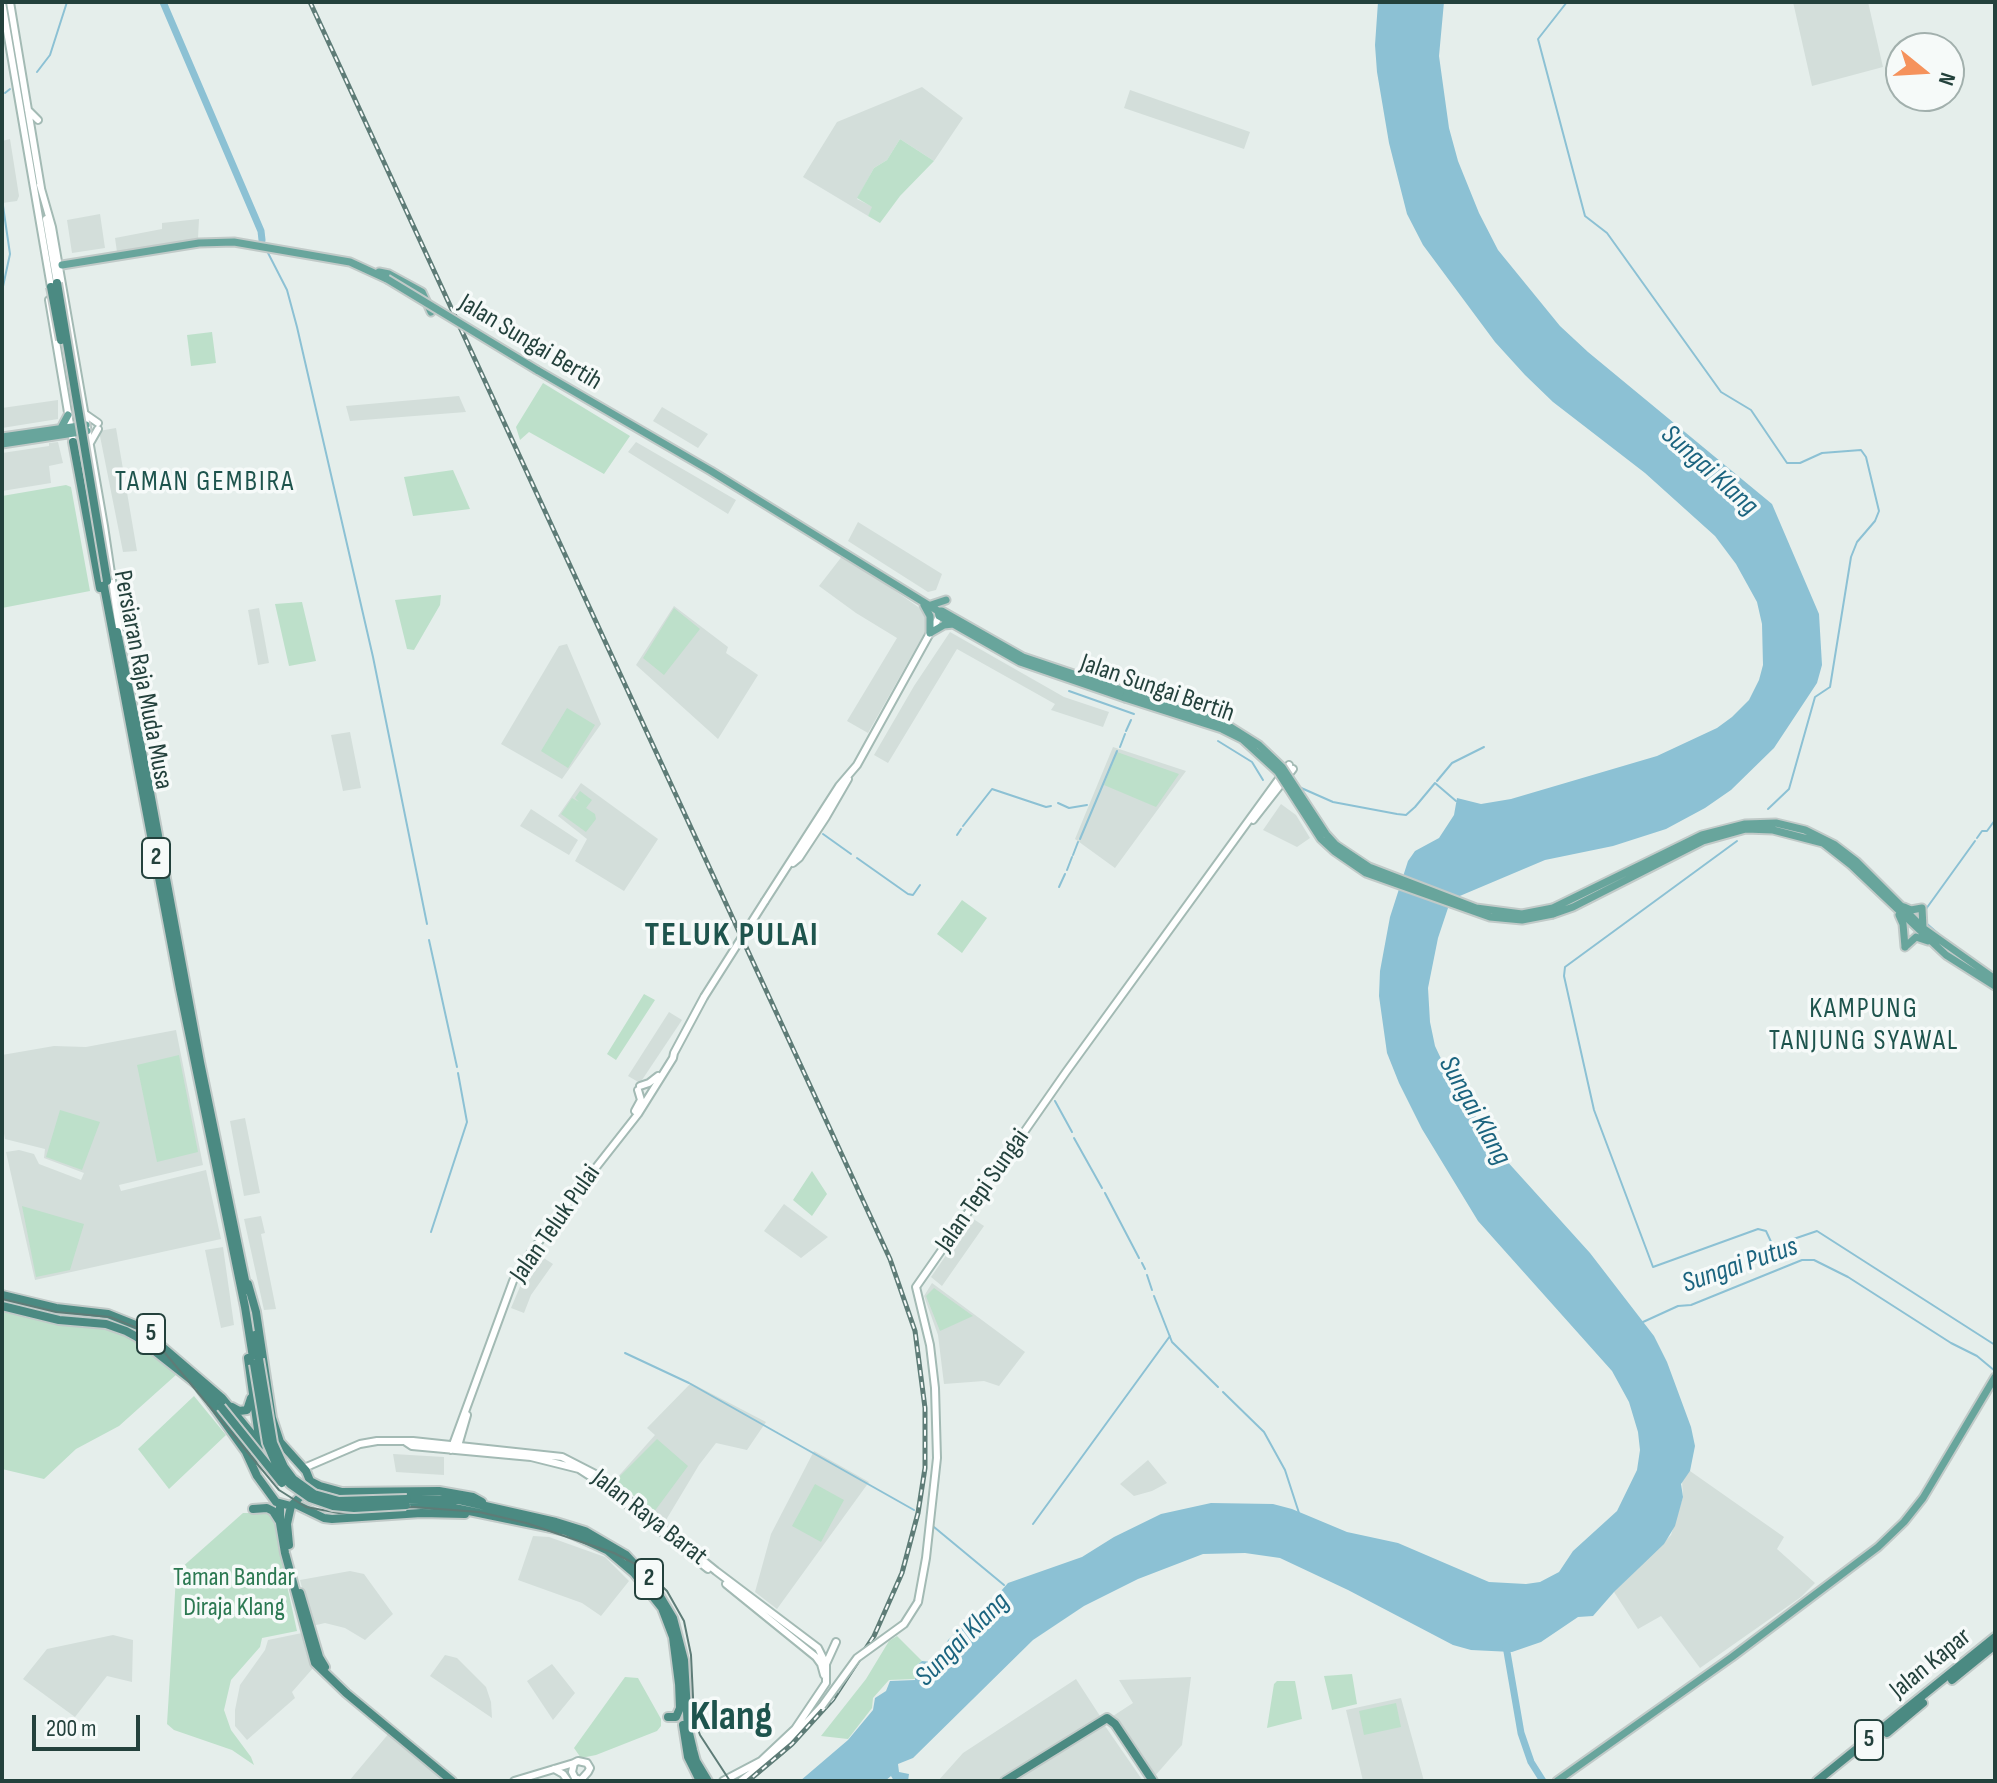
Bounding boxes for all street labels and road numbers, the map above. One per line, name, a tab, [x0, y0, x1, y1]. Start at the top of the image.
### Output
street label: Jalan Sungai Bertih	[453, 288, 607, 398]
street label: Persiaran Raja Muda Musa	[105, 568, 179, 792]
street label: Jalan Sungai Bertih	[1076, 648, 1238, 730]
road number: 2	[142, 838, 170, 878]
street label: Jalan Tepi Sungai	[929, 1124, 1037, 1258]
street label: Jalan Teluk Pulai	[504, 1159, 608, 1289]
road number: 5	[137, 1314, 165, 1354]
street label: Jalan Raya Barat	[585, 1463, 713, 1573]
road number: 2	[635, 1559, 663, 1599]
street label: Jalan Kapar	[1884, 1622, 1978, 1706]
road number: 5	[1855, 1720, 1883, 1760]

